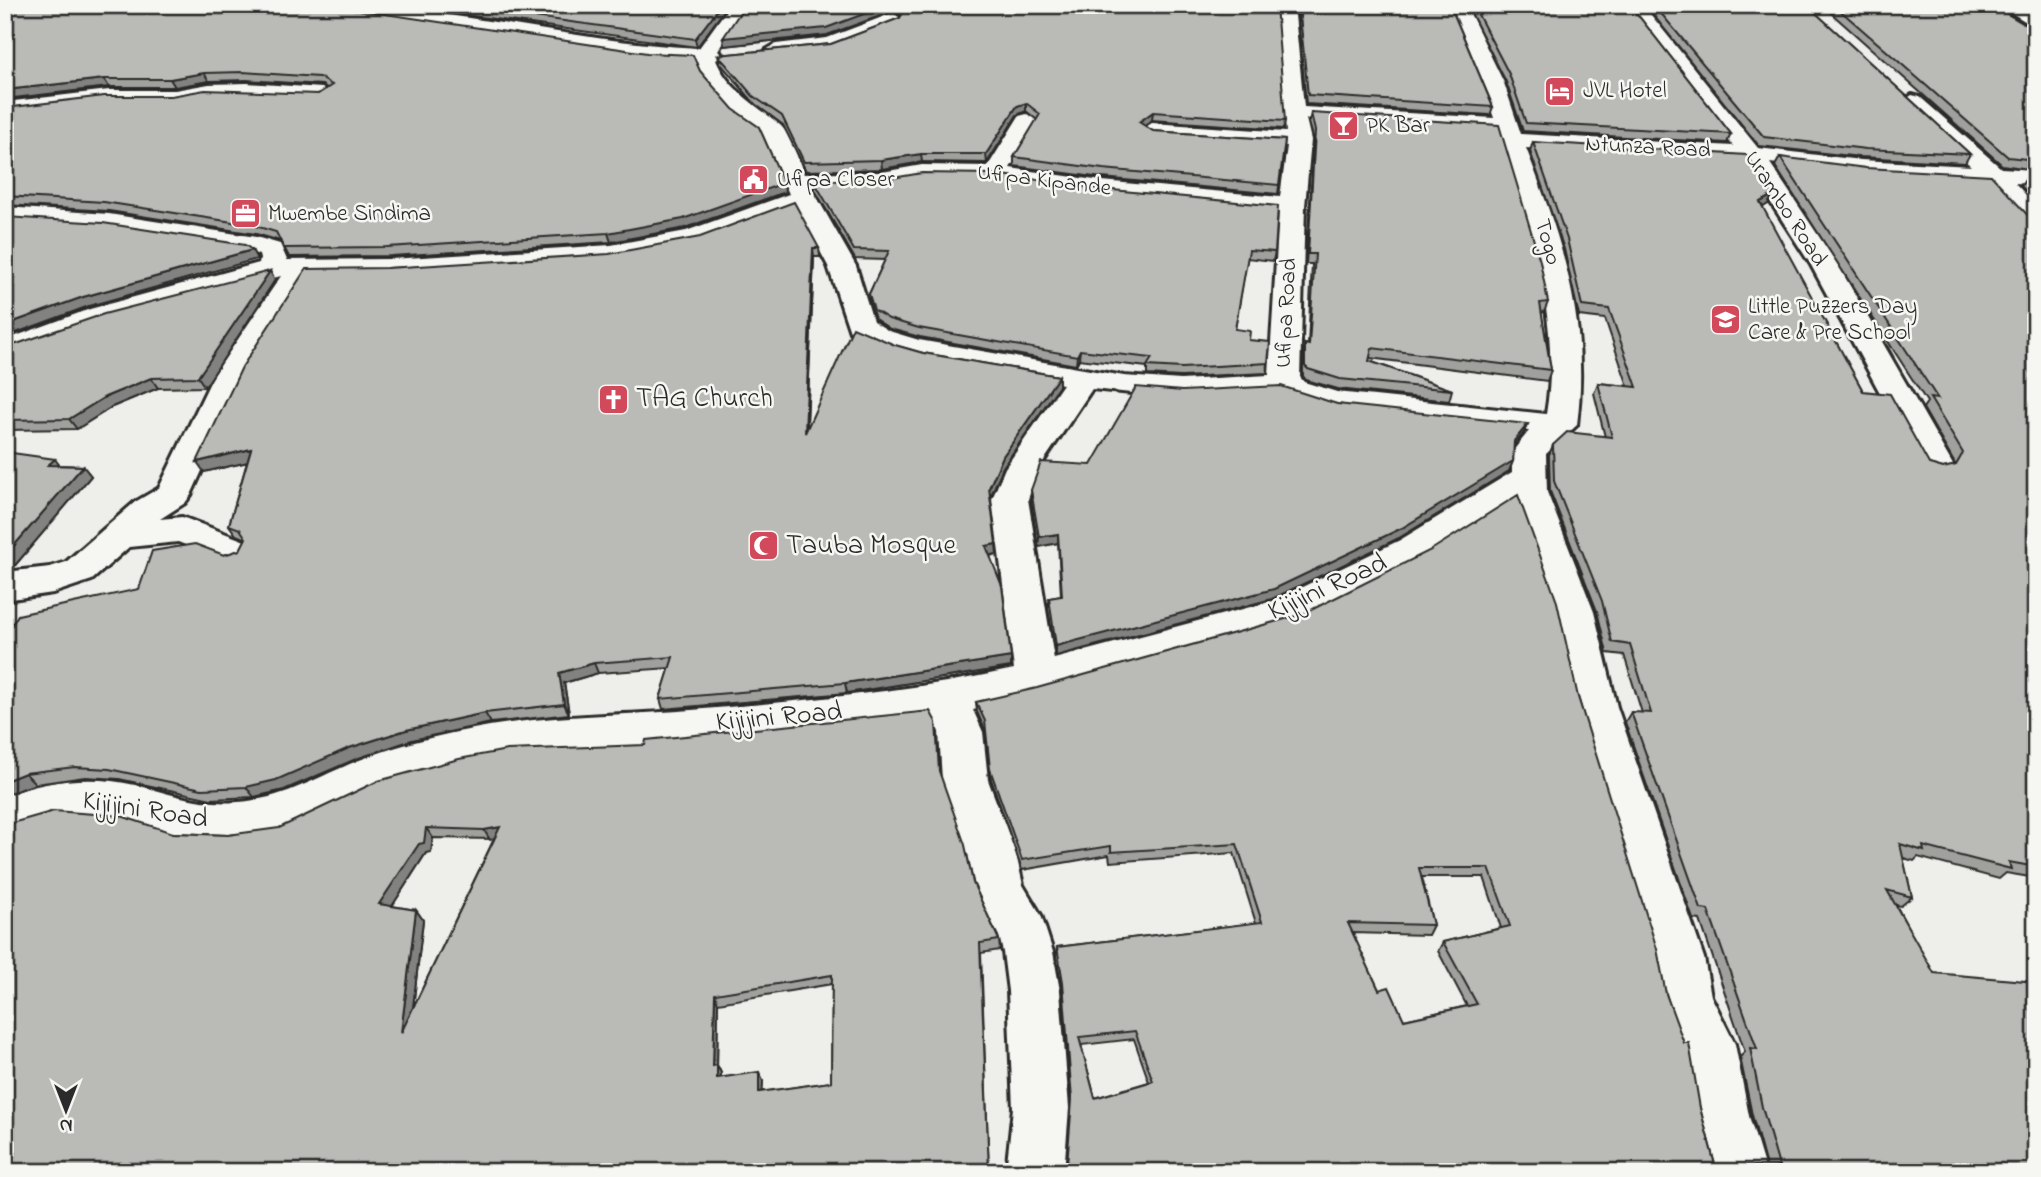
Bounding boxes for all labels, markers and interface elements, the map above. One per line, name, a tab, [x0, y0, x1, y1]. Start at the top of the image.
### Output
hotel icon: JVL Hotel	[1543, 74, 1577, 108]
place label: JVL Hotel	[1583, 75, 1667, 108]
bar icon: PK Bar	[1326, 109, 1360, 143]
place label: PK Bar	[1366, 110, 1431, 143]
street label: Ntunza Road	[1584, 128, 1712, 168]
street label: Urambo Road	[1735, 145, 1835, 273]
street label: Ufipa Kipande	[975, 156, 1114, 206]
public building icon: Ufipa Closer	[737, 163, 771, 197]
place label: Ufipa Closer	[777, 164, 895, 197]
office icon: Mwembe Sindima	[228, 197, 262, 231]
place label: Mwembe Sindima	[268, 198, 431, 231]
street label: Togo	[1524, 215, 1569, 269]
street label: Ufipa Road	[1268, 257, 1306, 369]
place label: Little Puzzers Day Care & Pre School	[1748, 291, 1917, 350]
school or university icon: Little Puzzers Day Care & Pre School	[1708, 303, 1742, 337]
place label: TAG Church	[636, 379, 773, 420]
church icon: TAG Church	[596, 382, 630, 416]
place label: Tauba Mosque	[786, 526, 956, 567]
mosque icon: Tauba Mosque	[746, 529, 780, 563]
street label: Kijijini Road	[1262, 543, 1394, 632]
street label: Kijijini Road	[714, 692, 844, 744]
street label: Kijijini Road	[79, 781, 211, 841]
north arrow	[32, 1076, 102, 1146]
text: N	[59, 1111, 72, 1138]

